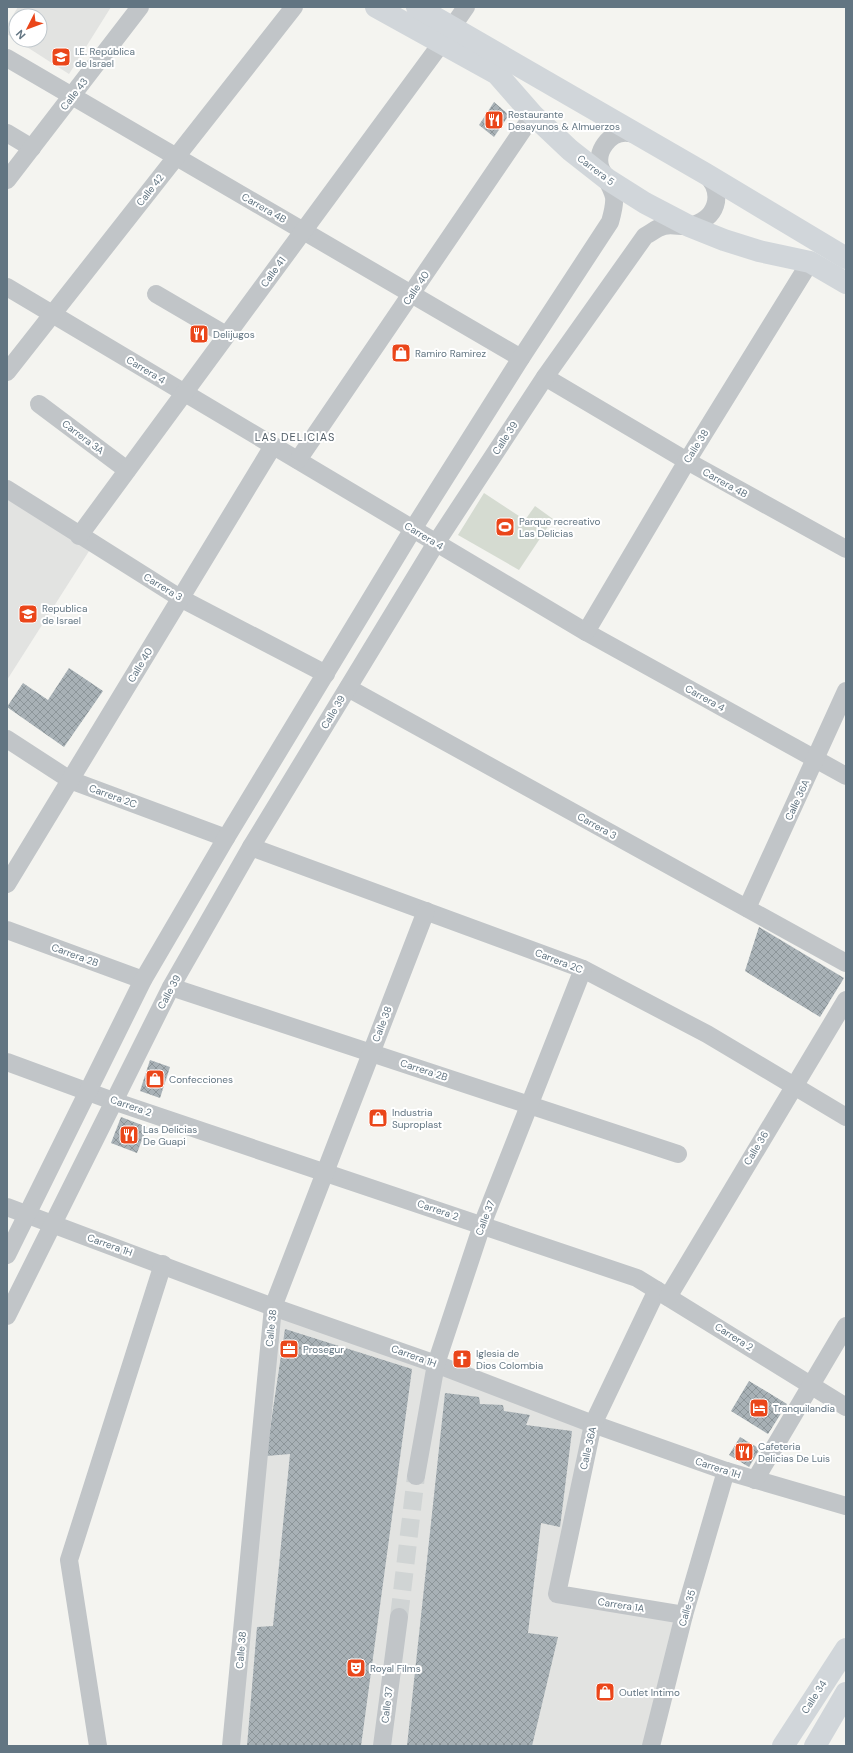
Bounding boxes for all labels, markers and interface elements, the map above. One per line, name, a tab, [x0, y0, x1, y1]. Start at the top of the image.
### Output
north arrow	[8, 8, 48, 48]
text: N	[13, 27, 28, 42]
place label: I.E. República de Israel	[75, 45, 135, 70]
school or university icon: I.E. República de Israel	[50, 46, 72, 68]
street label: Calle 43	[57, 75, 91, 113]
place label: Restaurante Desayunos & Almuerzos	[508, 108, 620, 133]
restaurant icon: Restaurante Desayunos & Almuerzos	[483, 109, 505, 131]
street label: Carrera 5	[575, 152, 617, 188]
street label: Calle 42	[133, 171, 167, 209]
street label: Carrera 4B	[239, 190, 289, 226]
street label: Calle 41	[258, 254, 288, 290]
street label: Calle 40	[400, 268, 432, 308]
restaurant icon: Delijugos	[188, 323, 210, 345]
place label: Delijugos	[213, 328, 255, 341]
shop icon: Ramiro Ramirez	[390, 342, 412, 364]
place label: Ramiro Ramirez	[415, 347, 486, 360]
street label: Carrera 4	[124, 353, 168, 387]
street label: Carrera 3A	[59, 417, 107, 457]
street label: Calle 39	[489, 419, 521, 457]
street label: Calle 38	[681, 427, 711, 465]
district label: LAS DELICIAS	[255, 430, 335, 444]
street label: Carrera 4B	[700, 465, 750, 501]
place label: Parque recreativo Las Delicias	[519, 515, 601, 540]
sports icon: Parque recreativo Las Delicias	[494, 516, 516, 538]
street label: Carrera 4	[402, 519, 446, 553]
street label: Carrera 3	[141, 570, 185, 604]
place label: Republica de Israel	[42, 602, 87, 627]
school or university icon: Republica de Israel	[17, 603, 39, 625]
street label: Calle 40	[125, 645, 156, 685]
street label: Carrera 4	[683, 682, 727, 714]
street label: Calle 39	[318, 693, 348, 731]
street label: Calle 36A	[782, 777, 812, 823]
street label: Carrera 2C	[87, 781, 139, 811]
street label: Carrera 3	[575, 810, 619, 842]
street label: Carrera 2B	[50, 940, 100, 970]
street label: Carrera 2C	[533, 946, 585, 976]
street label: Calle 39	[155, 972, 183, 1012]
street label: Calle 38	[369, 1004, 395, 1044]
street label: Carrera 2B	[399, 1056, 449, 1084]
shop icon: Confecciones	[144, 1068, 166, 1090]
place label: Confecciones	[169, 1073, 233, 1086]
street label: Carrera 2	[109, 1093, 154, 1119]
place label: Industria Suproplast	[392, 1106, 442, 1131]
shop icon: Industria Suproplast	[367, 1107, 389, 1129]
place label: Las Delicias De Guapi	[143, 1123, 197, 1148]
restaurant icon: Las Delicias De Guapi	[118, 1124, 140, 1146]
street label: Calle 36	[741, 1129, 771, 1167]
street label: Carrera 2	[416, 1197, 461, 1223]
street label: Calle 37	[472, 1199, 498, 1237]
street label: Carrera 1H	[86, 1231, 135, 1259]
street label: Calle 38	[263, 1309, 279, 1347]
street label: Carrera 2	[712, 1320, 756, 1354]
office icon: Prosegur	[278, 1338, 300, 1360]
street label: Carrera 1H	[390, 1342, 439, 1370]
place label: Prosegur	[303, 1343, 344, 1356]
place label: Iglesia de Dios Colombia	[476, 1347, 543, 1372]
church icon: Iglesia de Dios Colombia	[451, 1348, 473, 1370]
hotel icon: Tranquilandia	[748, 1397, 770, 1419]
place label: Tranquilandia	[773, 1402, 835, 1415]
street label: Calle 36A	[577, 1425, 599, 1471]
place label: Cafeteria Delicias De Luis	[758, 1440, 830, 1465]
restaurant icon: Cafeteria Delicias De Luis	[733, 1441, 755, 1463]
street label: Carrera 1H	[694, 1455, 743, 1482]
street label: Calle 35	[676, 1588, 698, 1628]
street label: Carrera 1A	[597, 1595, 646, 1615]
street label: Calle 38	[233, 1631, 249, 1669]
theatre icon: Royal Films	[345, 1657, 367, 1679]
place label: Royal Films	[370, 1662, 421, 1675]
street label: Calle 34	[798, 1678, 830, 1716]
shop icon: Outlet Intimo	[594, 1681, 616, 1703]
street label: Calle 37	[378, 1686, 396, 1724]
place label: Outlet Intimo	[619, 1686, 680, 1699]

